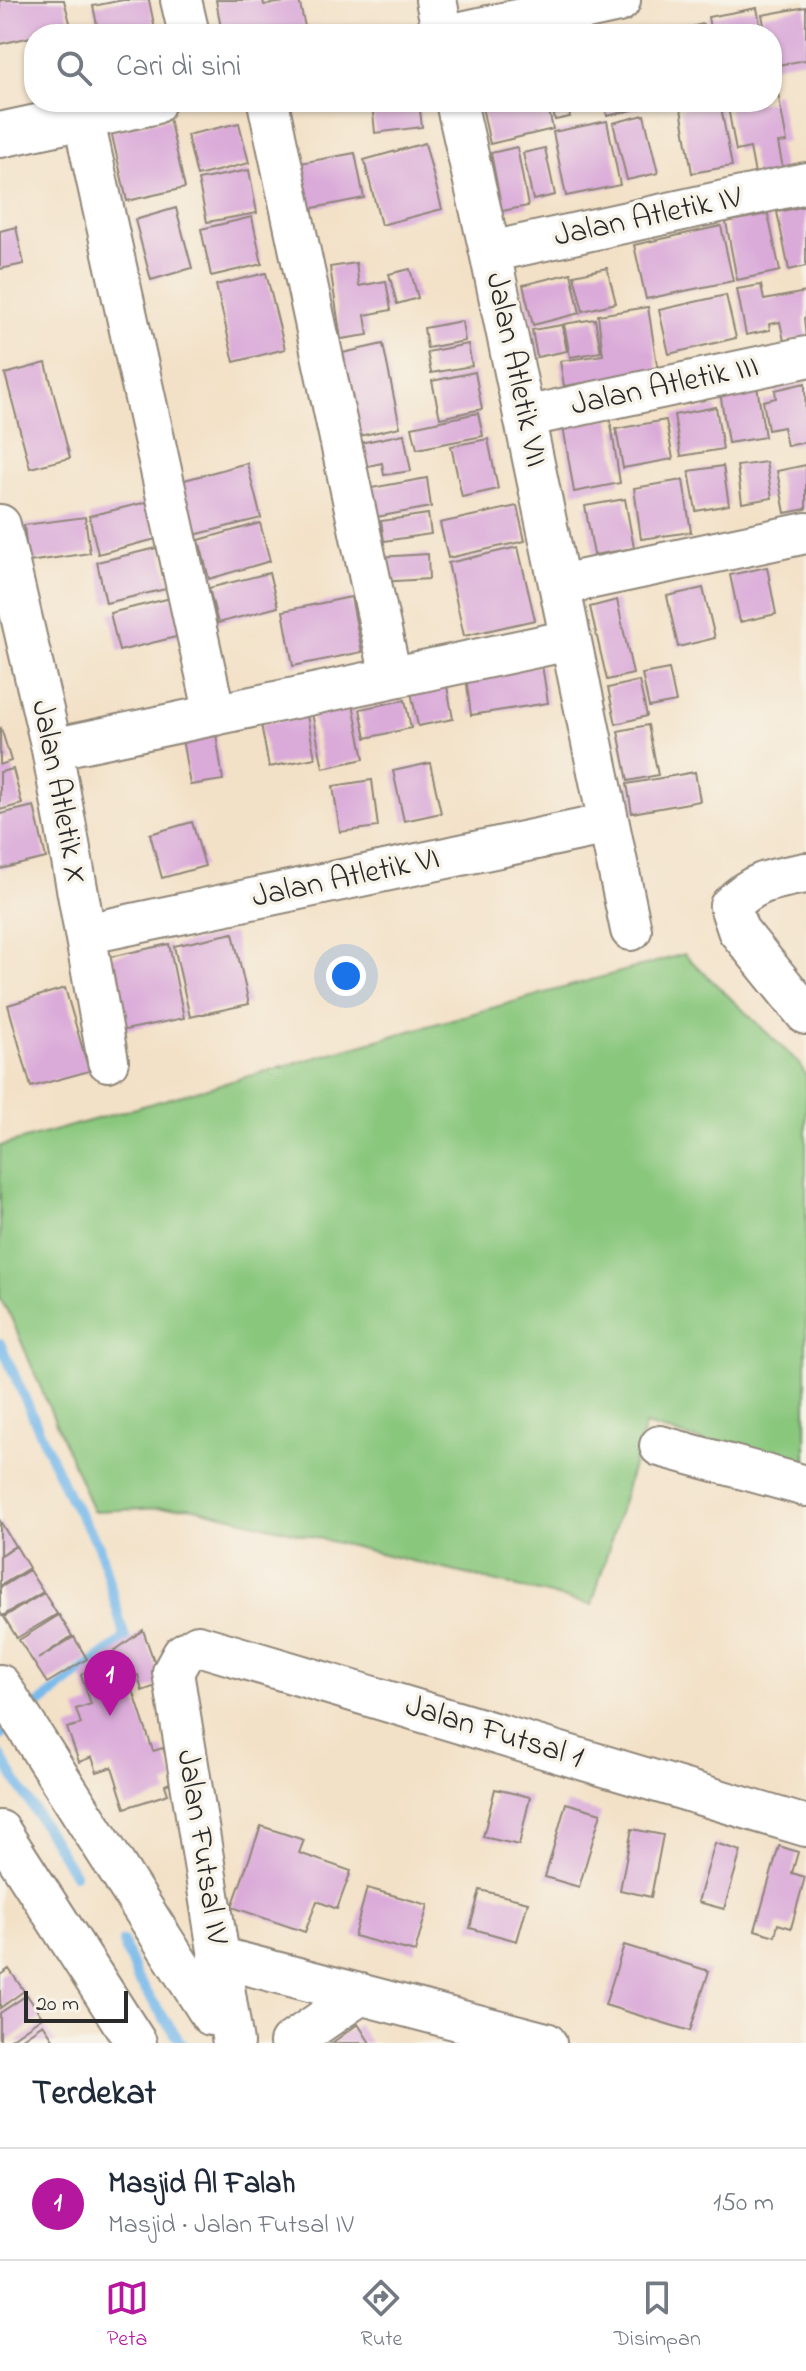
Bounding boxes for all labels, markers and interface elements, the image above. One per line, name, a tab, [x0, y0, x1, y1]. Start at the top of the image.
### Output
search box	[24, 24, 782, 112]
icon: search	[52, 46, 96, 90]
text: Cari di sini	[116, 46, 242, 90]
street label: Jalan Atletik IV	[550, 175, 747, 261]
street label: Jalan Atletik VII	[471, 268, 559, 472]
street label: Jalan Atletik III	[567, 344, 763, 430]
street label: Jalan Atletik X	[17, 696, 99, 888]
street label: Jalan Atletik VI	[248, 836, 444, 922]
your location	[326, 956, 366, 996]
pin: 1	[84, 1650, 136, 1716]
street label: Jalan Futsal 1	[399, 1684, 589, 1782]
street label: Jalan Futsal IV	[162, 1746, 240, 1949]
scale bar	[24, 1987, 128, 2023]
text: 20 m	[36, 1989, 79, 2021]
text: Terdekat	[32, 2070, 156, 2120]
text: Masjid Al Falah	[108, 2163, 296, 2207]
text: 1	[54, 2185, 62, 2223]
text: 150 m	[713, 2185, 774, 2223]
text: Masjid · Jalan Futsal IV	[108, 2207, 354, 2245]
tab: Peta	[105, 2276, 149, 2356]
tab: Rute	[359, 2276, 403, 2356]
tab: Disimpan	[614, 2276, 701, 2356]

